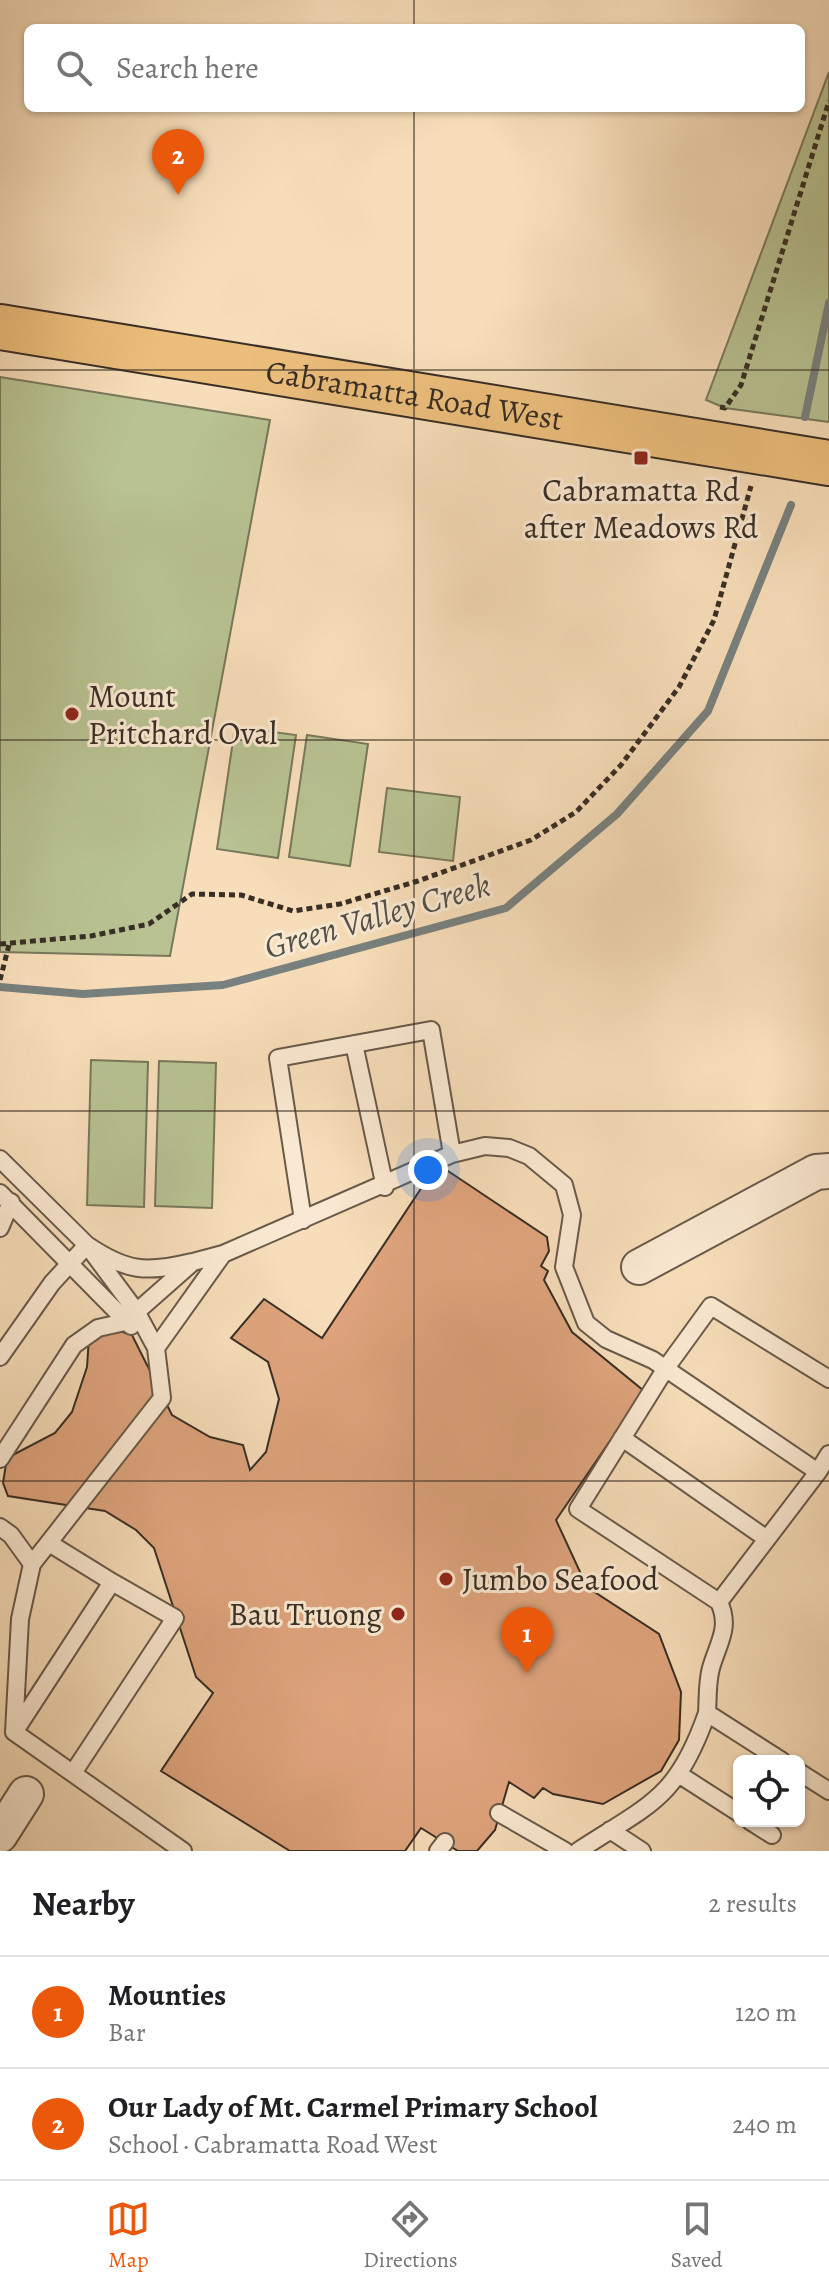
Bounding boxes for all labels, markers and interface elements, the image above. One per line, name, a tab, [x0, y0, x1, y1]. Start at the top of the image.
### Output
search box	[24, 24, 805, 112]
icon: search	[52, 46, 96, 90]
text: Search here	[116, 48, 259, 88]
pin: 2	[152, 129, 204, 195]
street label: Cabramatta Road West	[263, 349, 566, 441]
marker: Cabramatta Rd after Meadows Rd	[632, 449, 650, 467]
place label: Cabramatta Rd after Meadows Rd	[524, 468, 759, 549]
place label: Mount Pritchard Oval	[88, 674, 277, 755]
marker: Mount Pritchard Oval	[63, 705, 81, 723]
water label: Green Valley Creek	[259, 861, 496, 970]
your location	[408, 1150, 448, 1190]
place label: Jumbo Seafood	[462, 1557, 659, 1601]
marker: Jumbo Seafood	[437, 1570, 455, 1588]
place label: Bau Truong	[229, 1592, 382, 1636]
marker: Bau Truong	[389, 1605, 407, 1623]
pin: 1	[501, 1607, 553, 1673]
map controls	[733, 1755, 805, 1827]
button: locate	[733, 1755, 805, 1827]
text: Nearby	[32, 1880, 135, 1927]
text: 2 results	[708, 1886, 797, 1921]
text: Mounties	[108, 1975, 226, 2015]
text: 1	[53, 1995, 63, 2030]
text: 120 m	[735, 1995, 797, 2030]
text: Bar	[108, 2015, 146, 2050]
text: Our Lady of Mt. Carmel Primary School	[108, 2087, 598, 2127]
text: 2	[52, 2107, 64, 2142]
text: 240 m	[732, 2107, 797, 2142]
text: School · Cabramatta Road West	[108, 2127, 438, 2162]
tab: Map	[106, 2197, 150, 2275]
tab: Directions	[363, 2197, 458, 2275]
tab: Saved	[670, 2197, 723, 2275]

